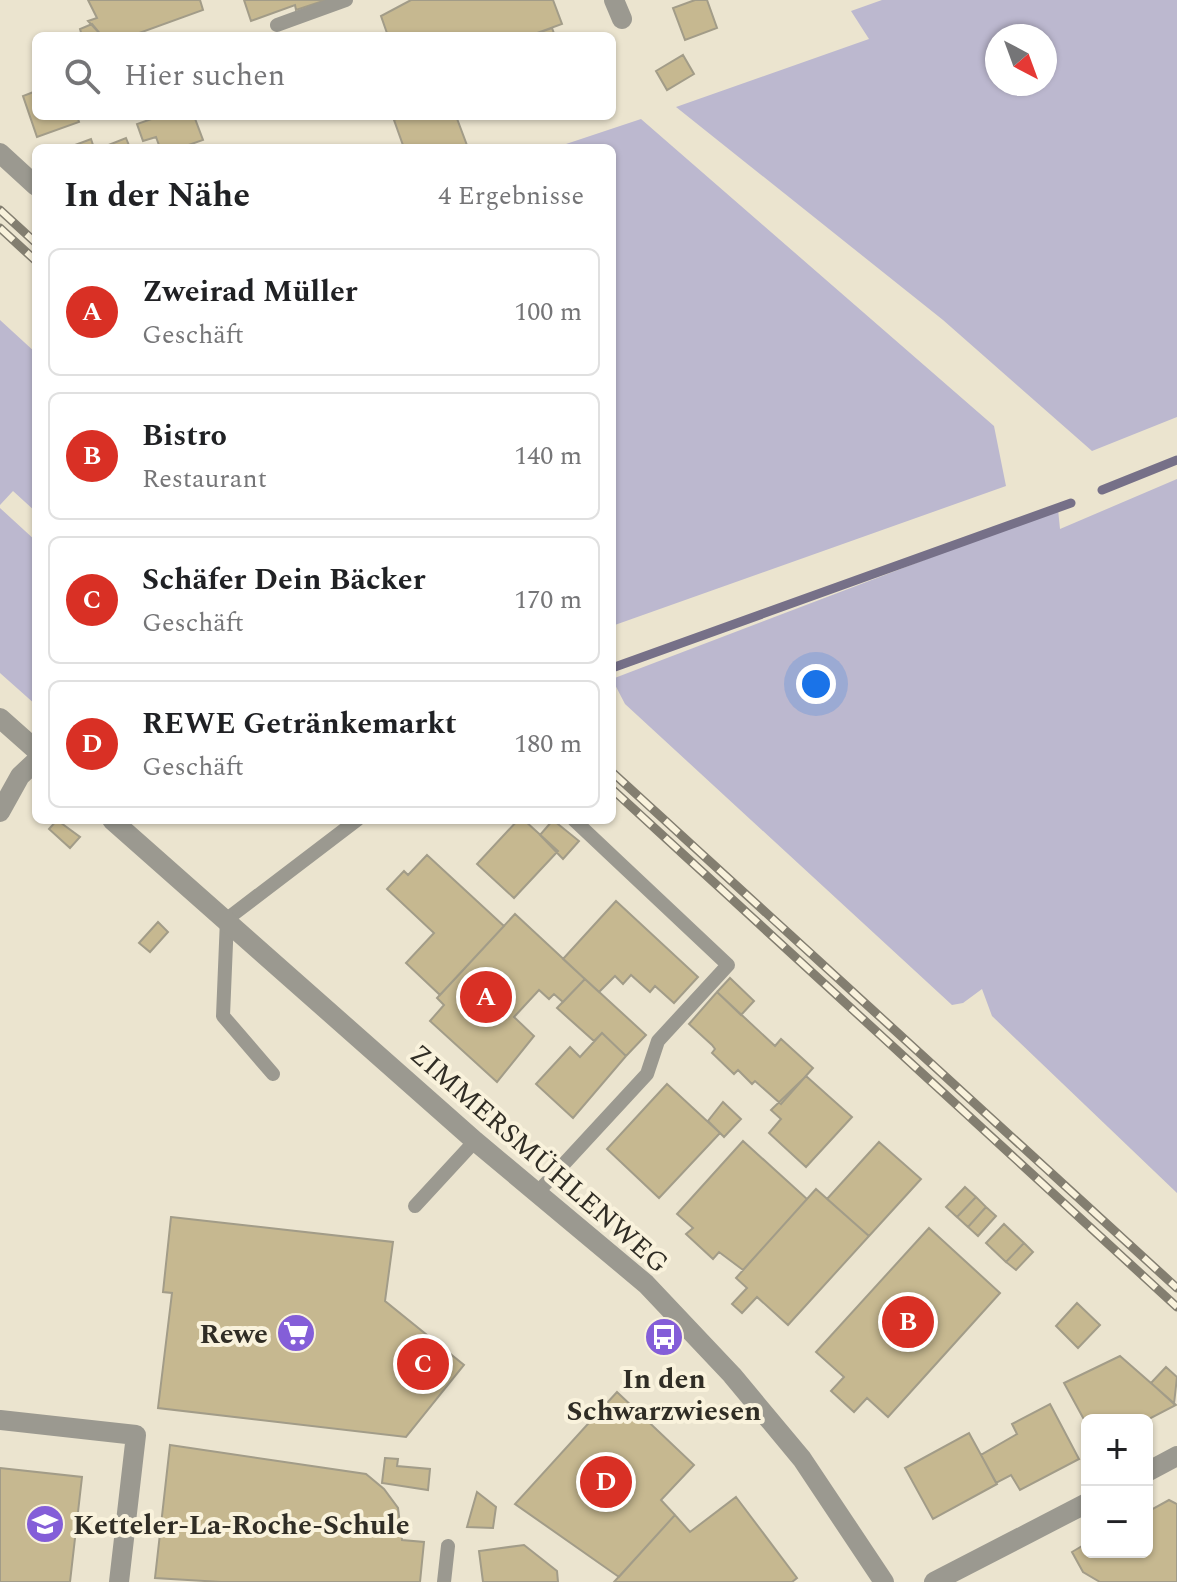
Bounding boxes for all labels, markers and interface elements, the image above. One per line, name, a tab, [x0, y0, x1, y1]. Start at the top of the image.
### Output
north arrow	[985, 24, 1057, 96]
search box	[32, 32, 616, 120]
text: Hier suchen	[124, 53, 285, 99]
icon: search	[60, 54, 104, 98]
text: In der Nähe	[64, 170, 250, 222]
text: 4 Ergebnisse	[438, 176, 584, 216]
text: Zweirad Müller	[142, 269, 358, 315]
text: A	[82, 292, 102, 332]
text: 100 m	[514, 292, 582, 332]
text: Geschäft	[142, 315, 244, 355]
text: Bistro	[142, 413, 227, 459]
text: B	[83, 436, 101, 476]
text: 140 m	[514, 436, 582, 476]
text: Restaurant	[142, 459, 267, 499]
text: Schäfer Dein Bäcker	[142, 557, 425, 603]
text: C	[83, 580, 101, 620]
text: 170 m	[514, 580, 582, 620]
text: Geschäft	[142, 603, 244, 643]
your location	[796, 664, 836, 704]
text: REWE Getränkemarkt	[142, 701, 457, 747]
text: D	[82, 724, 102, 764]
text: 180 m	[514, 724, 582, 764]
text: Geschäft	[142, 747, 244, 787]
pin: A	[460, 967, 512, 1027]
street label: ZIMMERSMÜHLENWEG	[400, 1034, 678, 1284]
pin: B	[882, 1292, 934, 1352]
supermarket icon: Rewe	[275, 1312, 317, 1354]
place label: Rewe	[199, 1313, 268, 1356]
bus stop icon: In den Schwarzwiesen	[643, 1316, 685, 1358]
pin: C	[397, 1334, 449, 1394]
place label: In den Schwarzwiesen	[567, 1358, 761, 1433]
map controls	[1081, 1414, 1153, 1558]
button: +	[1081, 1414, 1153, 1486]
pin: D	[580, 1452, 632, 1512]
button: −	[1081, 1486, 1153, 1558]
school or university icon: Ketteler-La-Roche-Schule	[24, 1503, 66, 1545]
place label: Ketteler-La-Roche-Schule	[73, 1504, 410, 1547]

